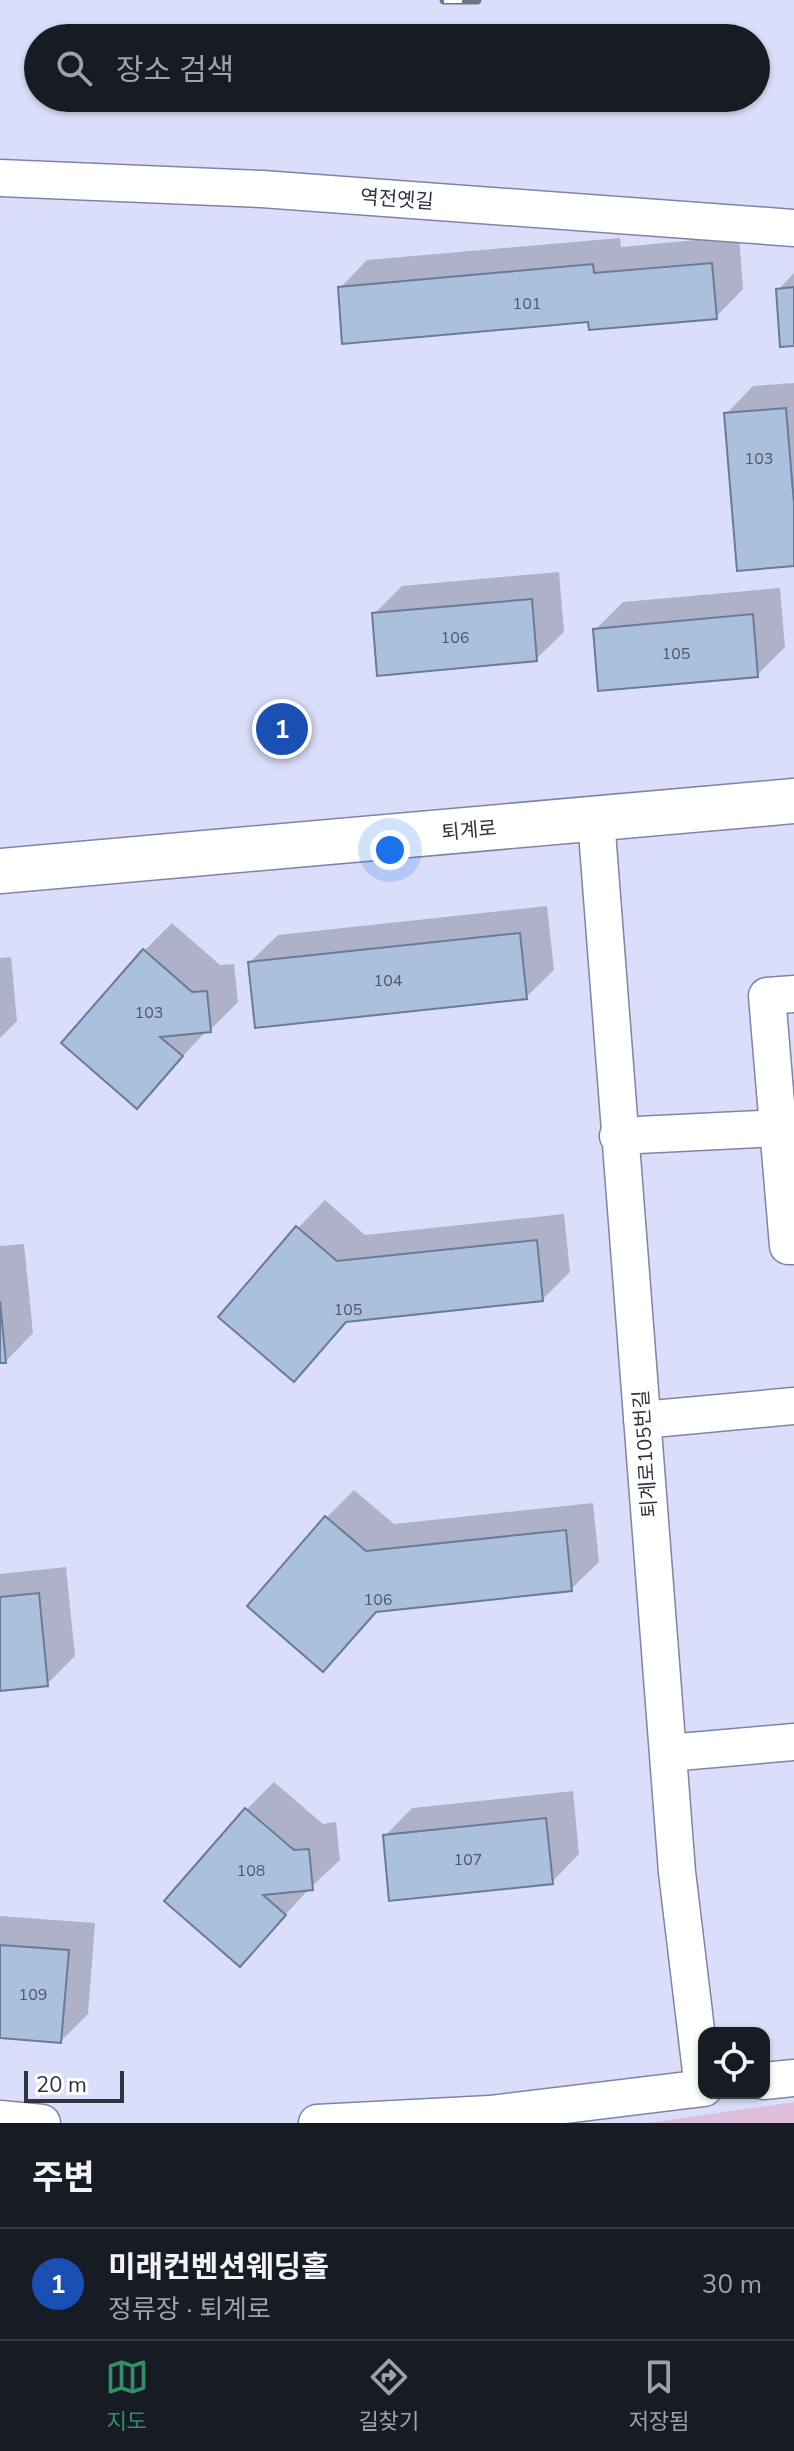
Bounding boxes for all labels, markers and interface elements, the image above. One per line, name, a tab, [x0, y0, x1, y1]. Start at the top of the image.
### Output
search box	[24, 24, 770, 112]
icon: search	[52, 46, 96, 90]
text: 장소 검색	[116, 50, 234, 91]
street label: 역전옛길	[359, 183, 435, 216]
house number: 101	[513, 293, 541, 315]
house number: 103	[745, 448, 773, 470]
house number: 106	[441, 627, 469, 649]
house number: 105	[662, 643, 690, 665]
pin: 1	[256, 699, 308, 759]
street label: 퇴계로	[440, 815, 498, 846]
your location	[370, 830, 410, 870]
house number: 104	[374, 970, 403, 992]
house number: 103	[135, 1002, 163, 1024]
house number: 105	[334, 1299, 362, 1321]
street label: 퇴계로105번길	[628, 1389, 663, 1519]
house number: 106	[364, 1589, 392, 1611]
house number: 107	[454, 1849, 482, 1871]
house number: 108	[237, 1860, 265, 1882]
house number: 109	[19, 1984, 47, 2006]
map controls	[698, 2027, 770, 2099]
button: locate	[698, 2027, 770, 2099]
scale bar	[24, 2067, 124, 2103]
text: 20 m	[36, 2070, 87, 2100]
text: 주변	[32, 2155, 95, 2201]
text: 미래컨벤션웨딩홀	[108, 2247, 329, 2288]
text: 1	[50, 2267, 66, 2302]
text: 30 m	[702, 2267, 762, 2302]
text: 정류장 · 퇴계로	[108, 2292, 271, 2327]
tab: 지도	[105, 2355, 149, 2437]
tab: 길찾기	[358, 2355, 419, 2437]
tab: 저장됨	[628, 2355, 689, 2437]

